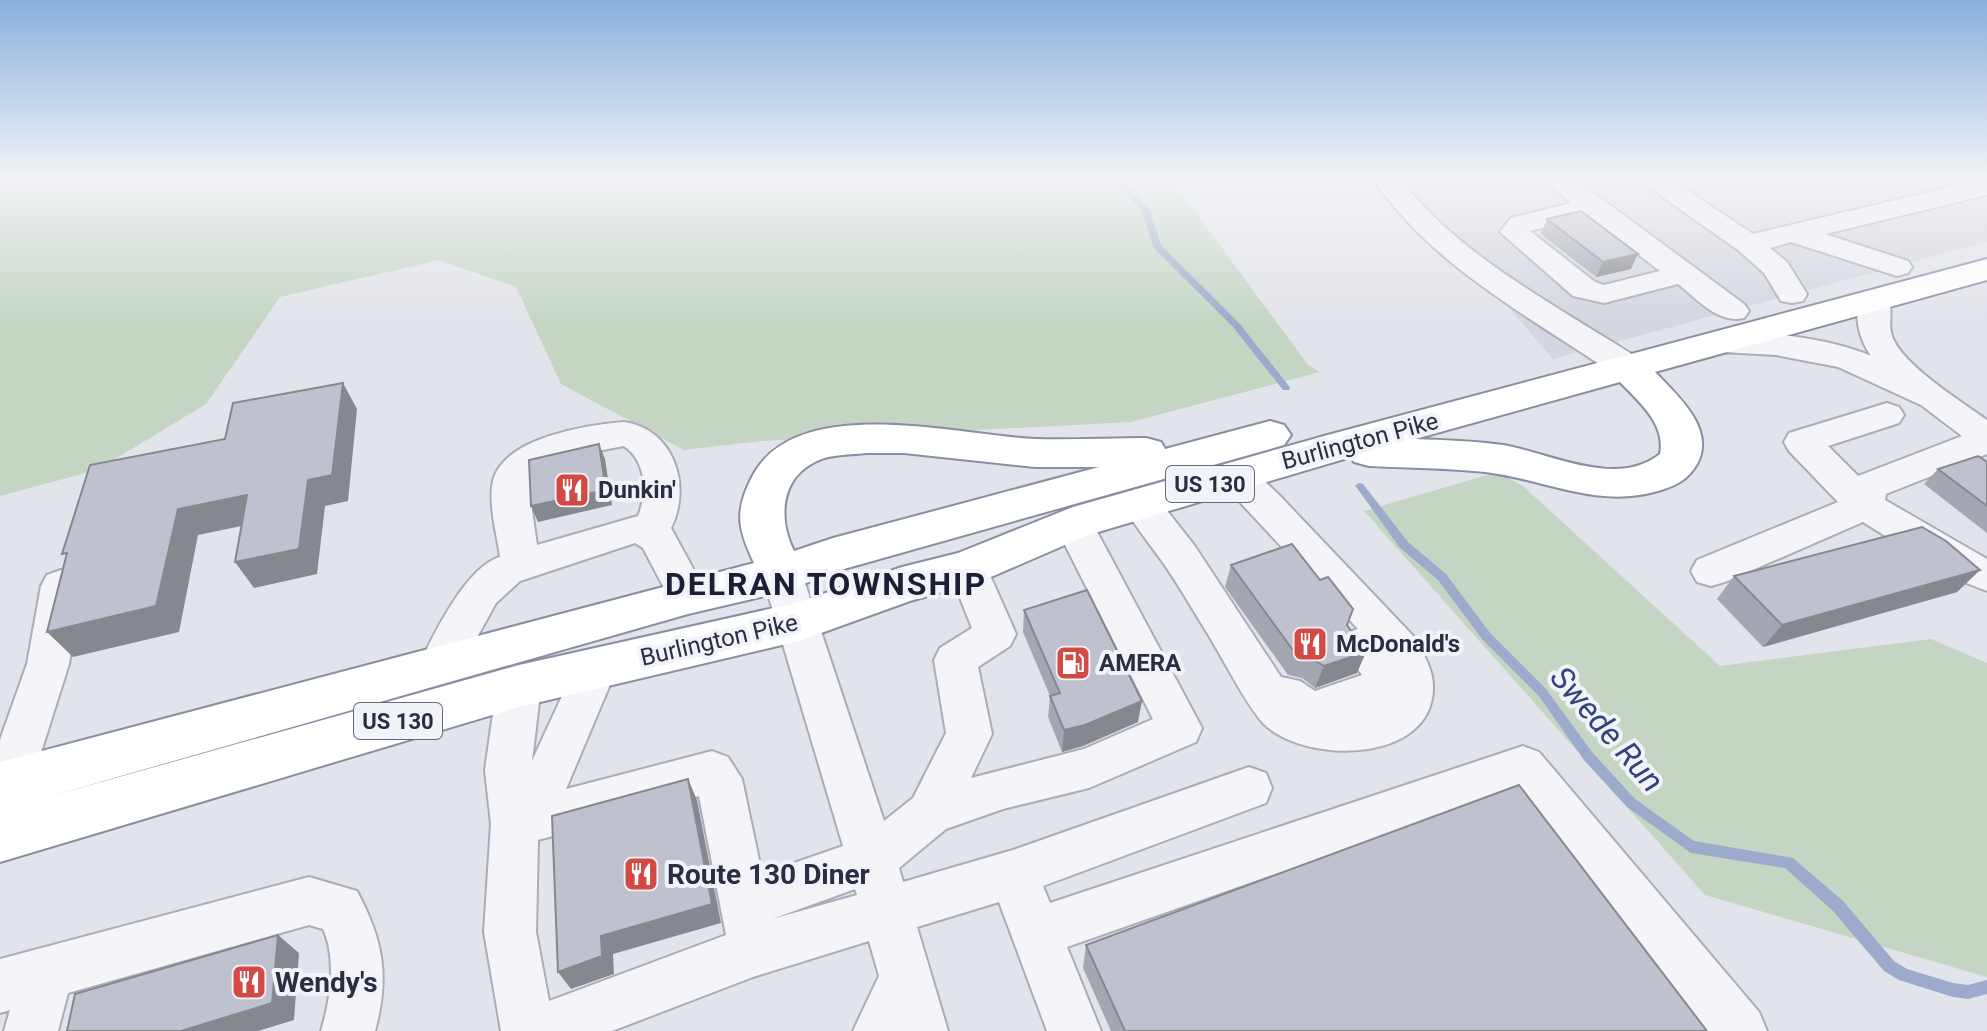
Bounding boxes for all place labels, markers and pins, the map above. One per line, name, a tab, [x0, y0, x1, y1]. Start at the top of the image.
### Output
restaurant icon: Dunkin'	[553, 471, 591, 509]
place label: Dunkin'	[598, 476, 676, 504]
restaurant icon: McDonald's	[1291, 625, 1329, 663]
place label: McDonald's	[1336, 630, 1460, 658]
fuel station icon: AMERA	[1054, 644, 1092, 682]
place label: AMERA	[1099, 649, 1182, 677]
restaurant icon: Route 130 Diner	[622, 855, 660, 893]
place label: Route 130 Diner	[667, 858, 870, 891]
restaurant icon: Wendy's	[230, 963, 268, 1001]
place label: Wendy's	[275, 966, 378, 999]

